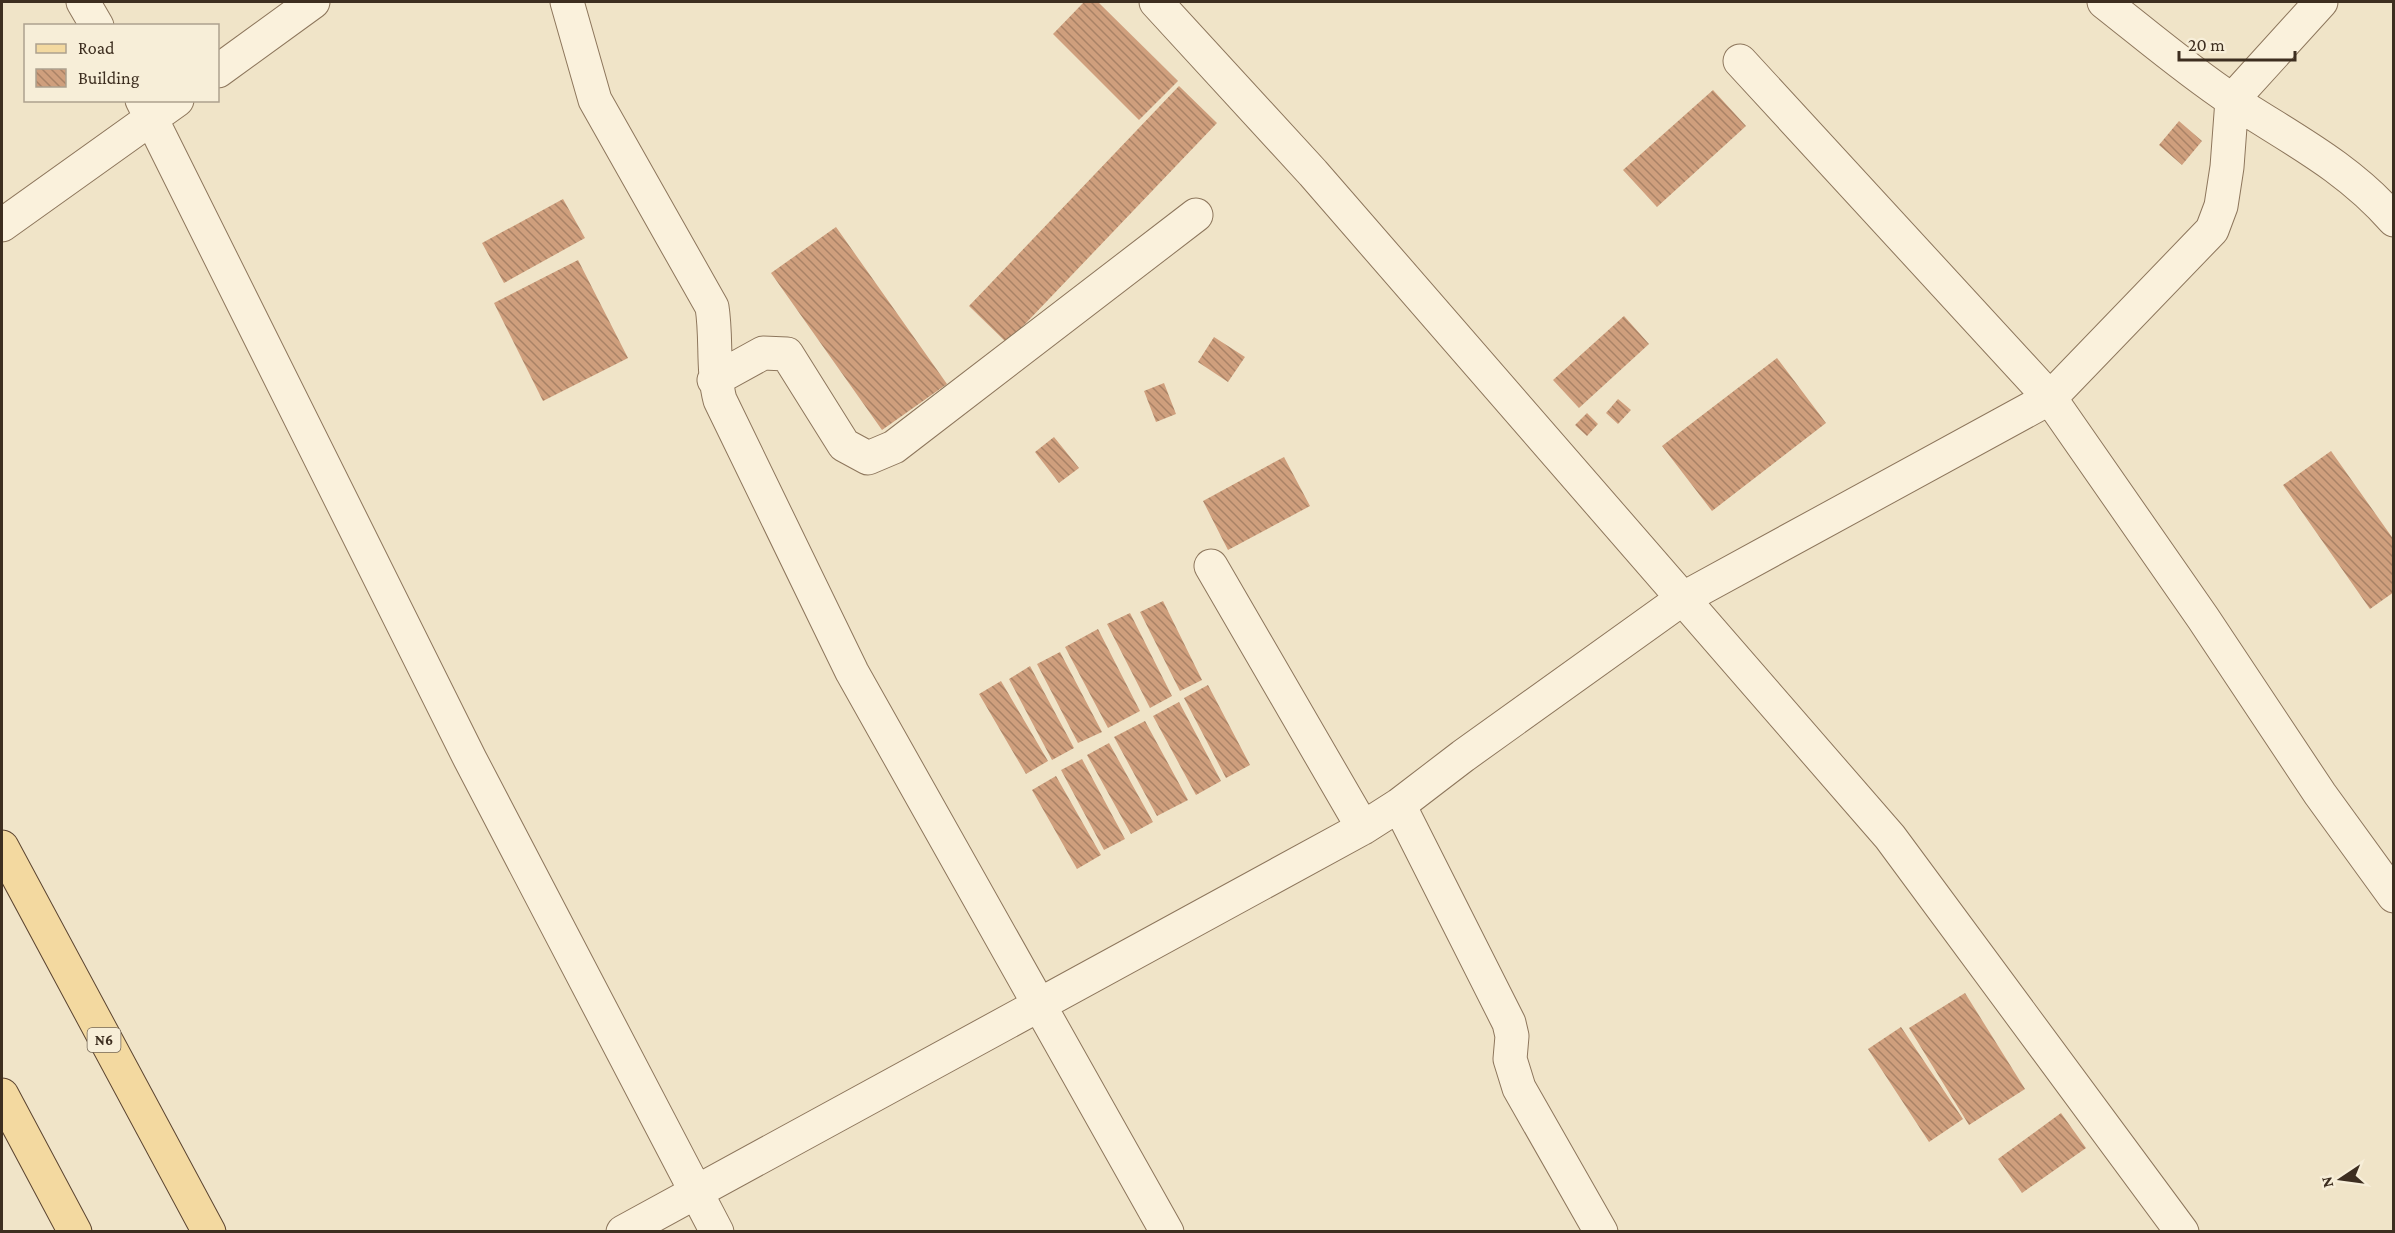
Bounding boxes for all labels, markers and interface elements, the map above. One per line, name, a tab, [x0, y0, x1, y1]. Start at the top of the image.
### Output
legend	[24, 24, 219, 102]
scale bar	[2179, 24, 2294, 62]
text: 20 m	[2188, 35, 2225, 55]
text: Road	[78, 38, 115, 58]
text: Building	[78, 68, 140, 88]
road number: N6	[88, 1028, 120, 1052]
north arrow	[2311, 1149, 2371, 1209]
text: N	[2317, 1175, 2336, 1189]

